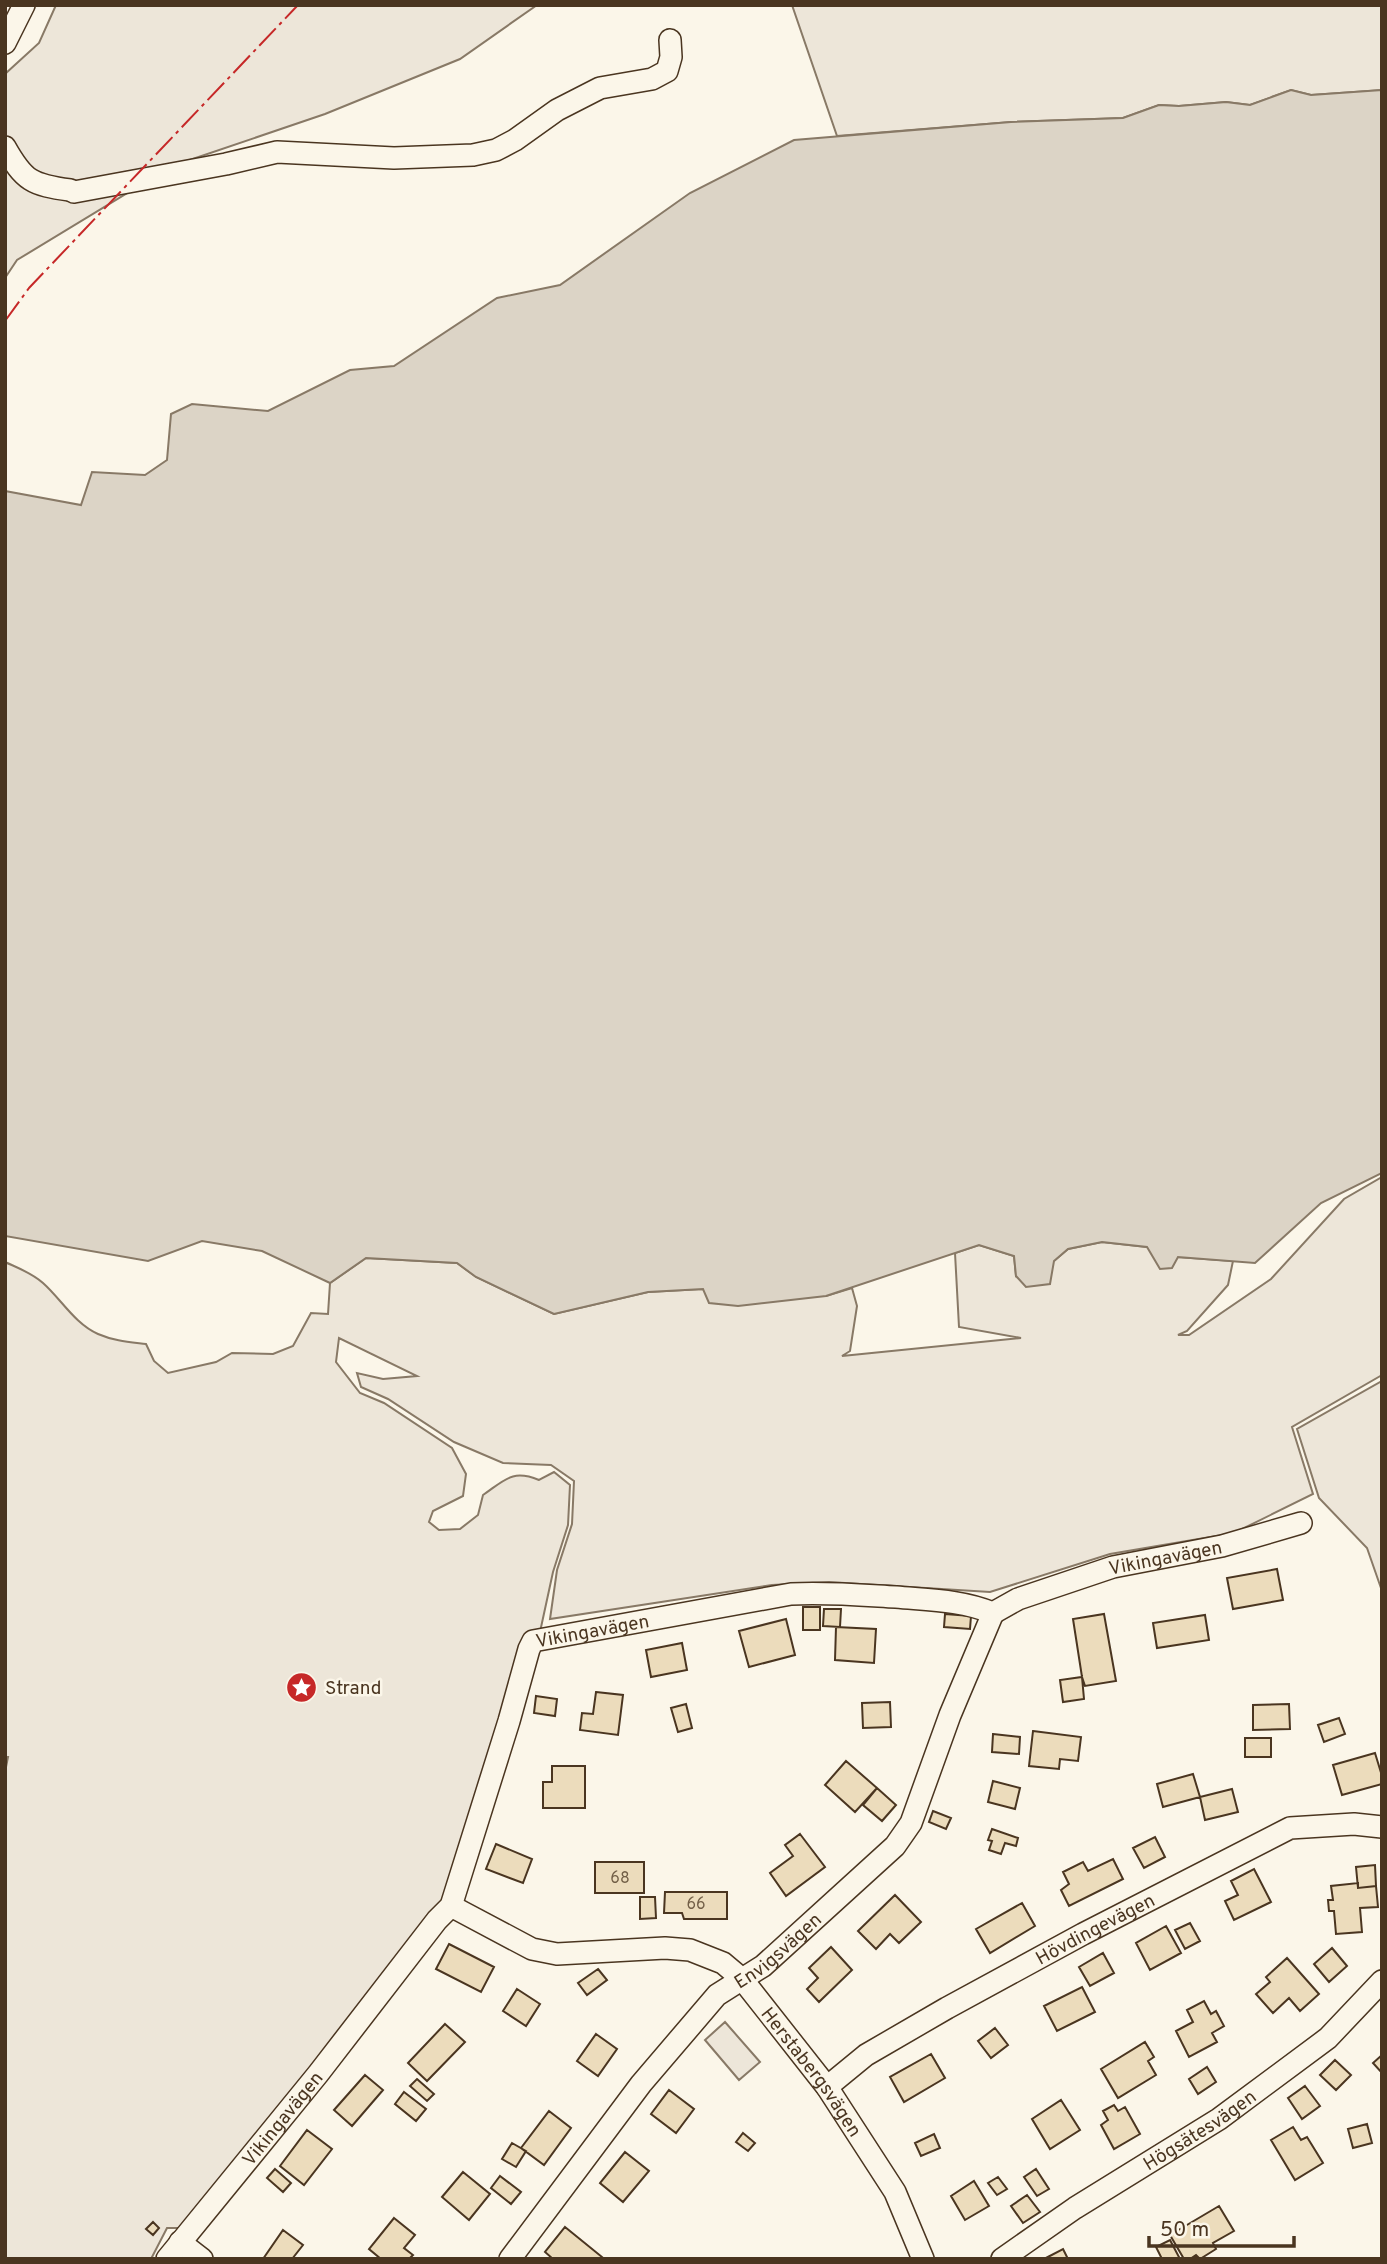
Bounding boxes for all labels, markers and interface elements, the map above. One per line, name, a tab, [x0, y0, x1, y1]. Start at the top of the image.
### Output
street label: Vikingavägen	[1107, 1536, 1224, 1582]
street label: Vikingavägen	[534, 1610, 651, 1654]
place icon: Strand	[285, 1670, 319, 1704]
place label: Strand	[325, 1677, 382, 1701]
house number: 68	[610, 1869, 630, 1889]
street label: Hövdingevägen	[1032, 1889, 1160, 1971]
house number: 66	[686, 1895, 706, 1915]
street label: Envigsvägen	[730, 1909, 828, 1995]
street label: Herstabergsvägen	[755, 2003, 866, 2142]
street label: Vikingavägen	[238, 2067, 329, 2171]
street label: Högsätesvägen	[1139, 2085, 1262, 2177]
scale bar	[1149, 2204, 1294, 2248]
text: 50 m	[1160, 2217, 1209, 2244]

